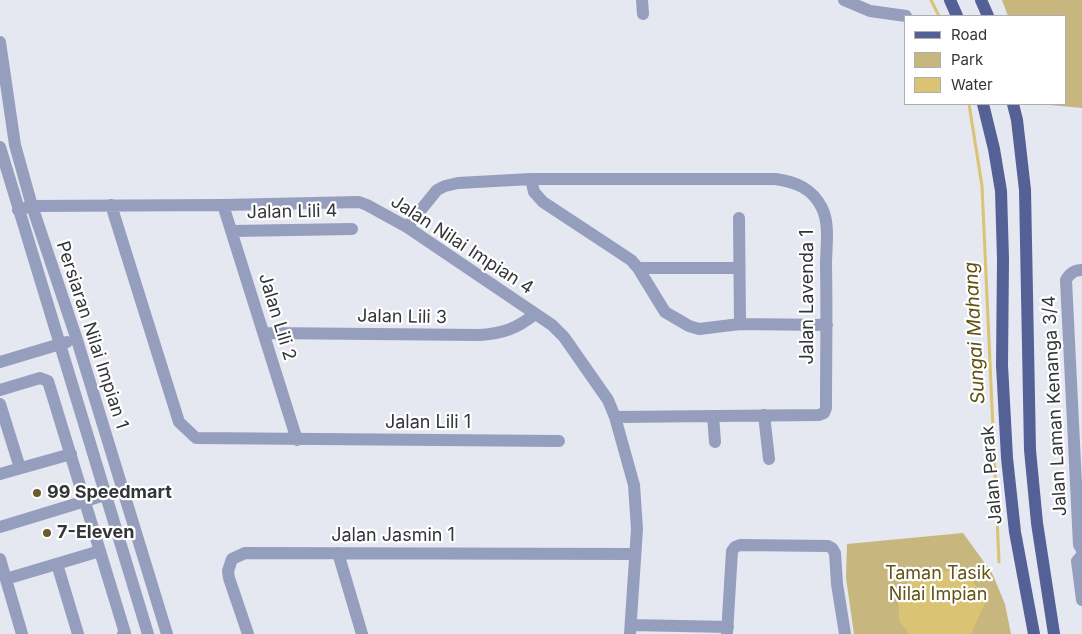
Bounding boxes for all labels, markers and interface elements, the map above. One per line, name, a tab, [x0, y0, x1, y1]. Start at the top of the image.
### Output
legend	[904, 15, 1067, 105]
text: Road	[951, 25, 987, 44]
text: Park	[951, 50, 983, 69]
text: Water	[951, 75, 993, 94]
street label: Jalan Nilai Impian 4	[387, 191, 537, 299]
street label: Jalan Lili 4	[247, 200, 337, 224]
street label: Jalan Lavenda 1	[797, 230, 819, 364]
street label: Persiaran Nilai Impian 1	[51, 238, 133, 432]
water label: Sungai Mahang	[960, 261, 990, 405]
street label: Jalan Lili 2	[254, 271, 300, 363]
street label: Jalan Laman Kenanga 3/4	[1038, 295, 1072, 517]
street label: Jalan Lili 3	[357, 305, 447, 329]
street label: Jalan Lili 1	[385, 412, 471, 434]
street label: Jalan Perak	[977, 425, 1007, 525]
place label: 99 Speedmart	[47, 482, 172, 504]
marker: 99 Speedmart	[31, 487, 43, 499]
place label: 7-Eleven	[57, 522, 134, 544]
street label: Jalan Jasmin 1	[331, 525, 455, 547]
marker: 7-Eleven	[41, 527, 53, 539]
park label: Taman Tasik Nilai Impian	[885, 563, 991, 606]

